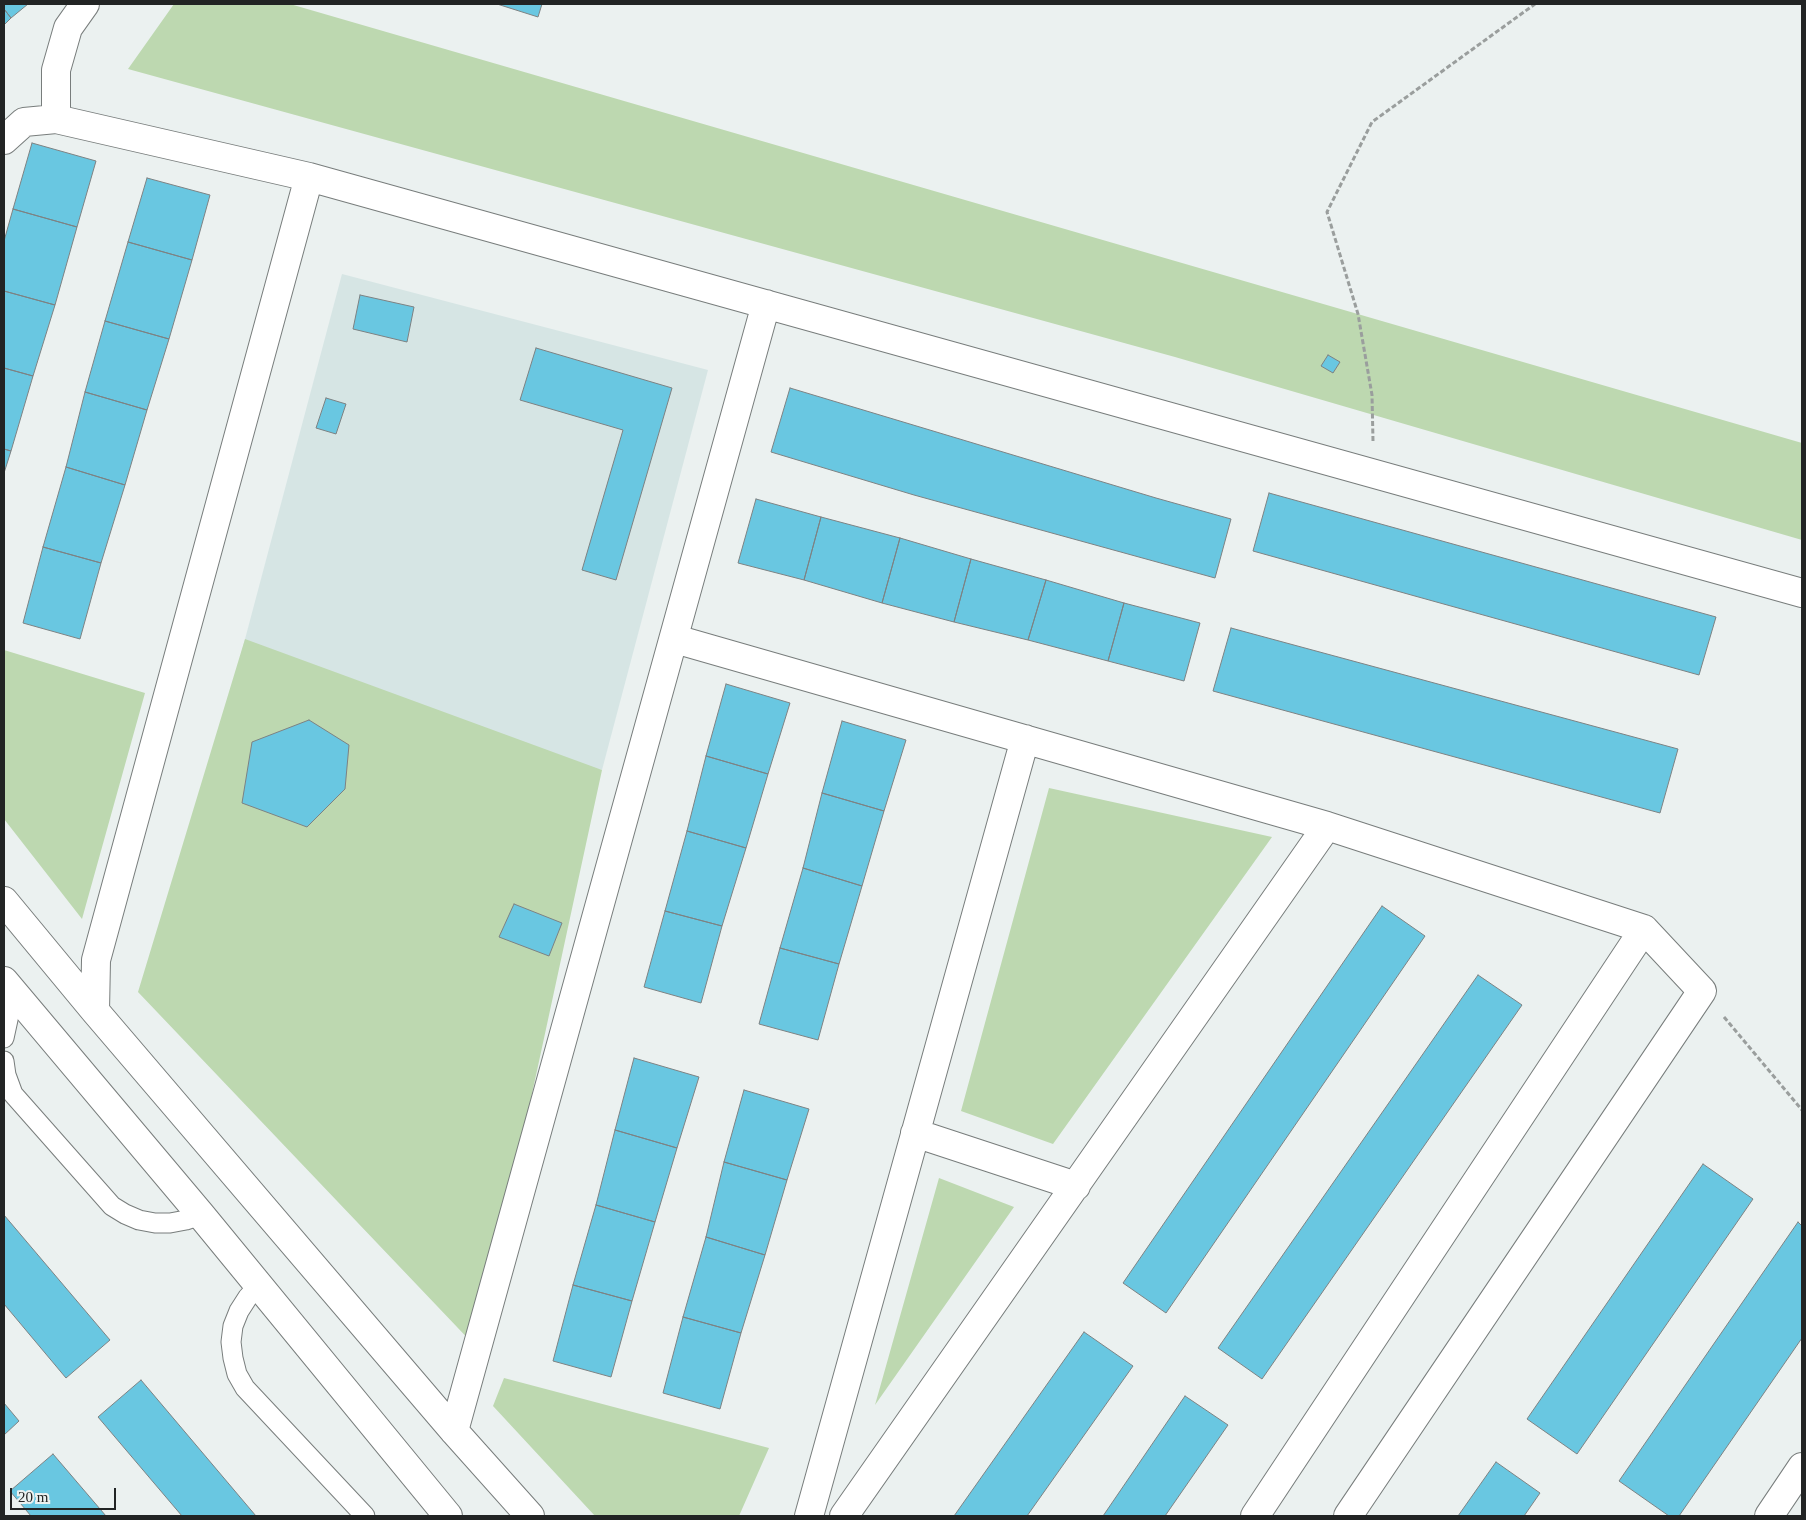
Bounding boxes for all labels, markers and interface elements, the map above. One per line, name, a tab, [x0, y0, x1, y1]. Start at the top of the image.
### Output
scale bar	[12, 1478, 119, 1510]
text: 20 m	[18, 1489, 48, 1505]

